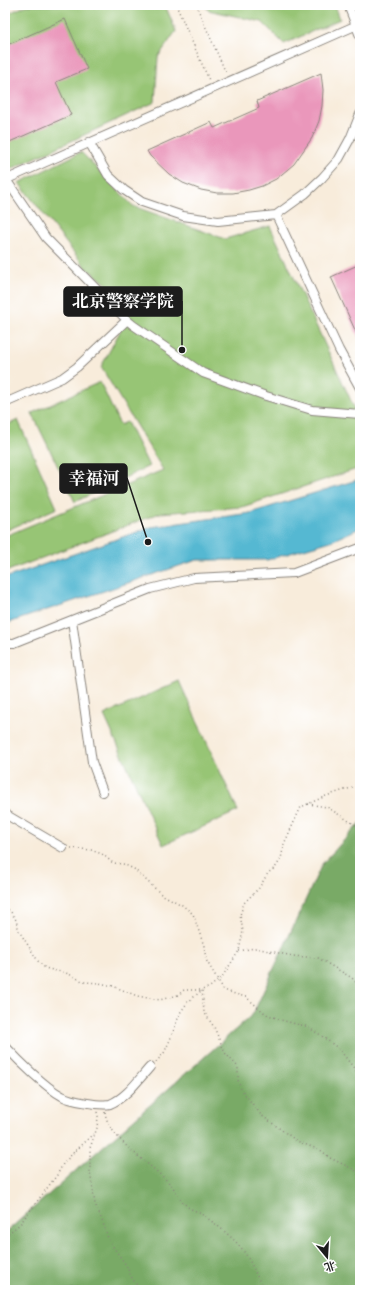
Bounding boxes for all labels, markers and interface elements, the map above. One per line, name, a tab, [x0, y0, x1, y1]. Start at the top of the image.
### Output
callout: 北京警察学院	[64, 287, 182, 316]
text: 北京警察学院	[72, 291, 174, 315]
callout: 幸福河	[60, 464, 127, 493]
text: 幸福河	[69, 468, 120, 492]
north arrow	[307, 1237, 347, 1277]
text: 北	[322, 1256, 337, 1275]

